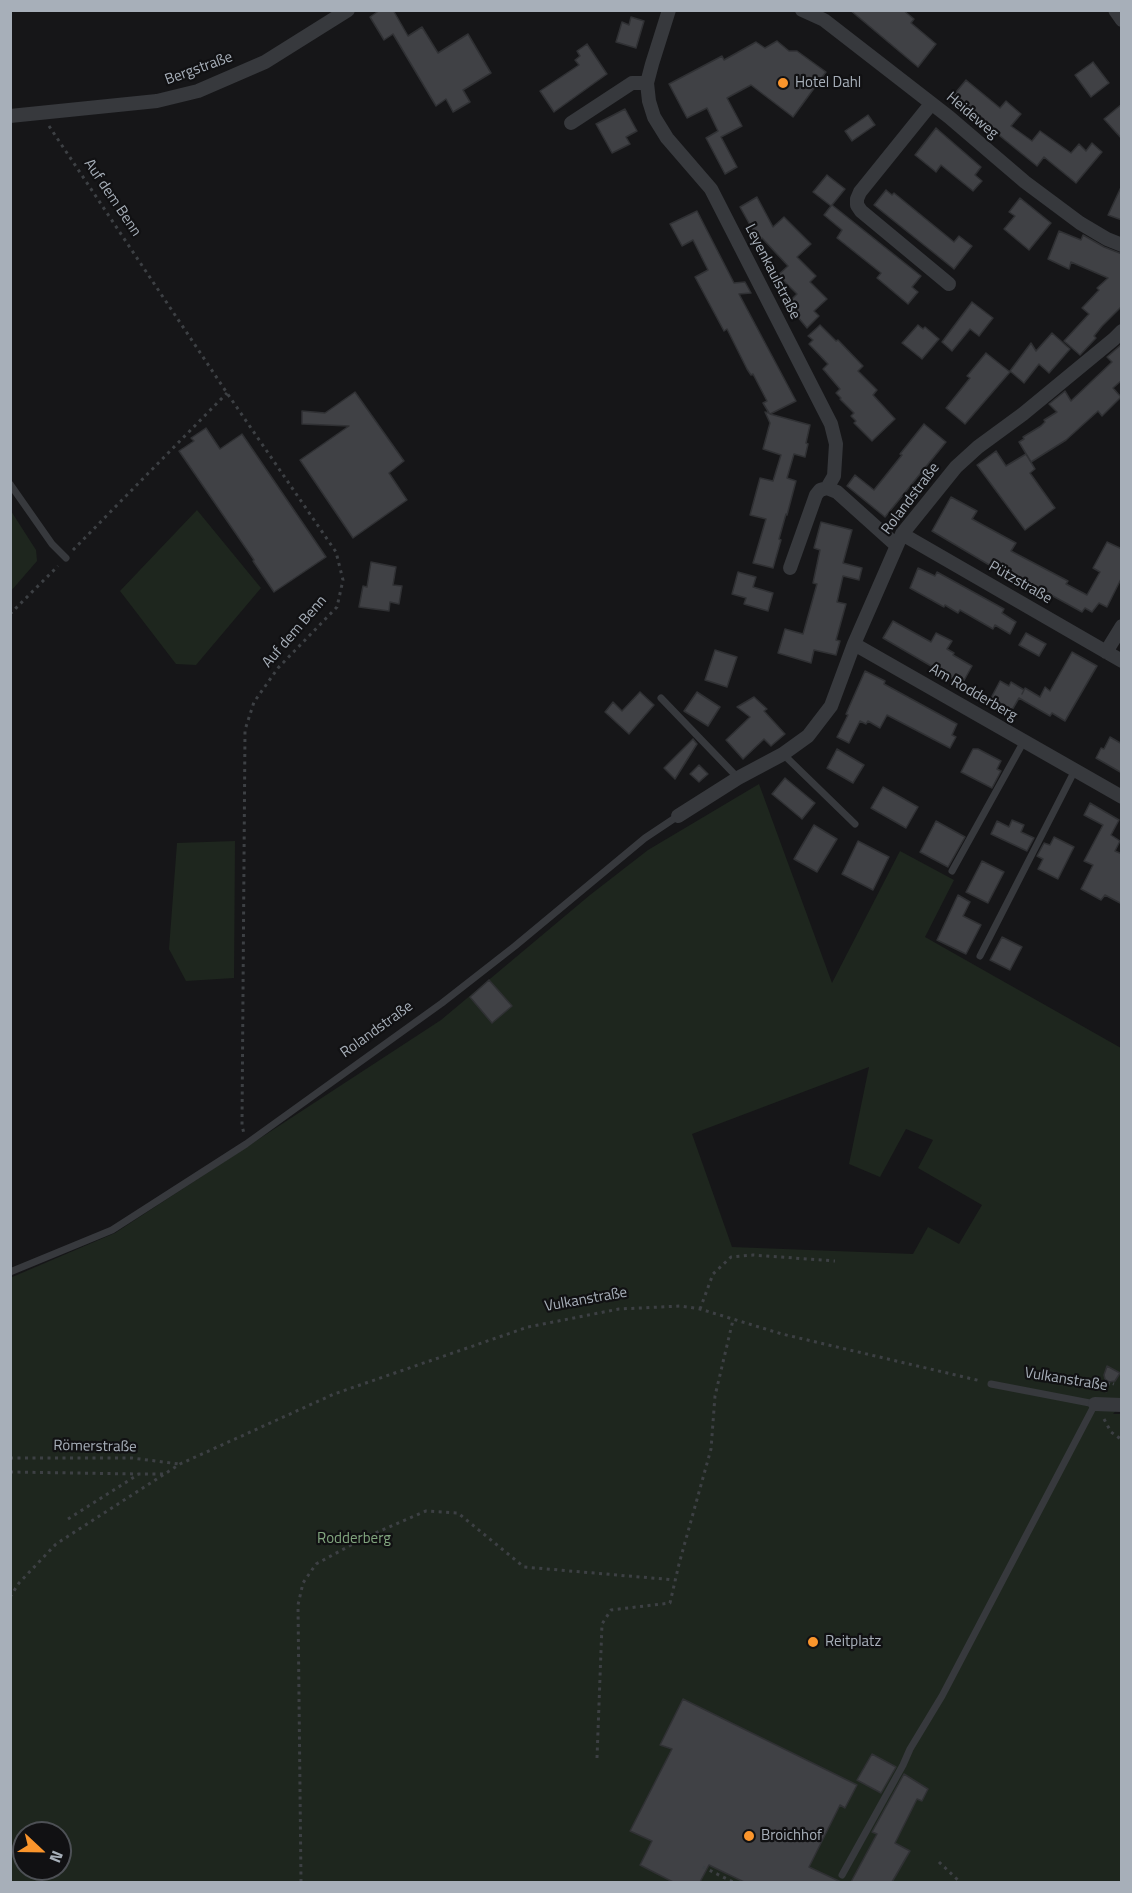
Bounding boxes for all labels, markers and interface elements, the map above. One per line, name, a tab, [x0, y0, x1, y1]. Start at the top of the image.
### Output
street label: Bergstraße	[163, 48, 235, 90]
place label: Hotel Dahl	[795, 74, 861, 92]
marker: Hotel Dahl	[776, 76, 790, 90]
street label: Heideweg	[942, 89, 1002, 143]
street label: Auf dem Benn	[80, 156, 144, 240]
street label: Leyenkaulstraße	[740, 221, 804, 323]
street label: Rolandstraße	[878, 460, 944, 538]
street label: Pützstraße	[985, 558, 1055, 608]
street label: Auf dem Benn	[259, 592, 331, 672]
street label: Am Rodderberg	[926, 661, 1020, 725]
street label: Rolandstraße	[337, 998, 417, 1062]
street label: Vulkanstraße	[543, 1284, 629, 1316]
street label: Vulkanstraße	[1023, 1365, 1109, 1395]
street label: Römerstraße	[53, 1437, 137, 1457]
park label: Rodderberg	[317, 1530, 391, 1548]
place label: Reitplatz	[825, 1633, 881, 1651]
marker: Reitplatz	[806, 1635, 820, 1649]
north arrow	[12, 1821, 72, 1881]
place label: Broichhof	[761, 1827, 822, 1845]
marker: Broichhof	[742, 1829, 756, 1843]
text: N	[44, 1847, 70, 1867]

